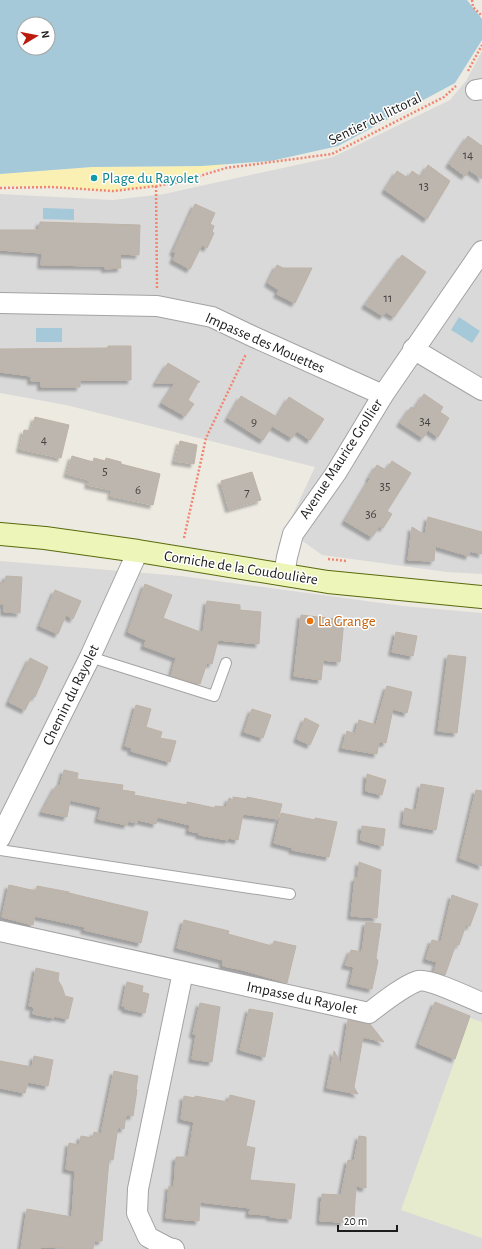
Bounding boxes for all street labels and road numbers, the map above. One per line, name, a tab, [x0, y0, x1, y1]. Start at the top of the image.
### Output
street label: Sentier du littoral	[326, 90, 424, 148]
street label: Impasse des Mouettes	[203, 310, 327, 376]
street label: Avenue Maurice Grollier	[297, 396, 385, 522]
street label: Corniche de la Coudoulière	[163, 548, 319, 588]
street label: Chemin du Rayolet	[40, 642, 102, 748]
street label: Impasse du Rayolet	[245, 979, 359, 1017]

